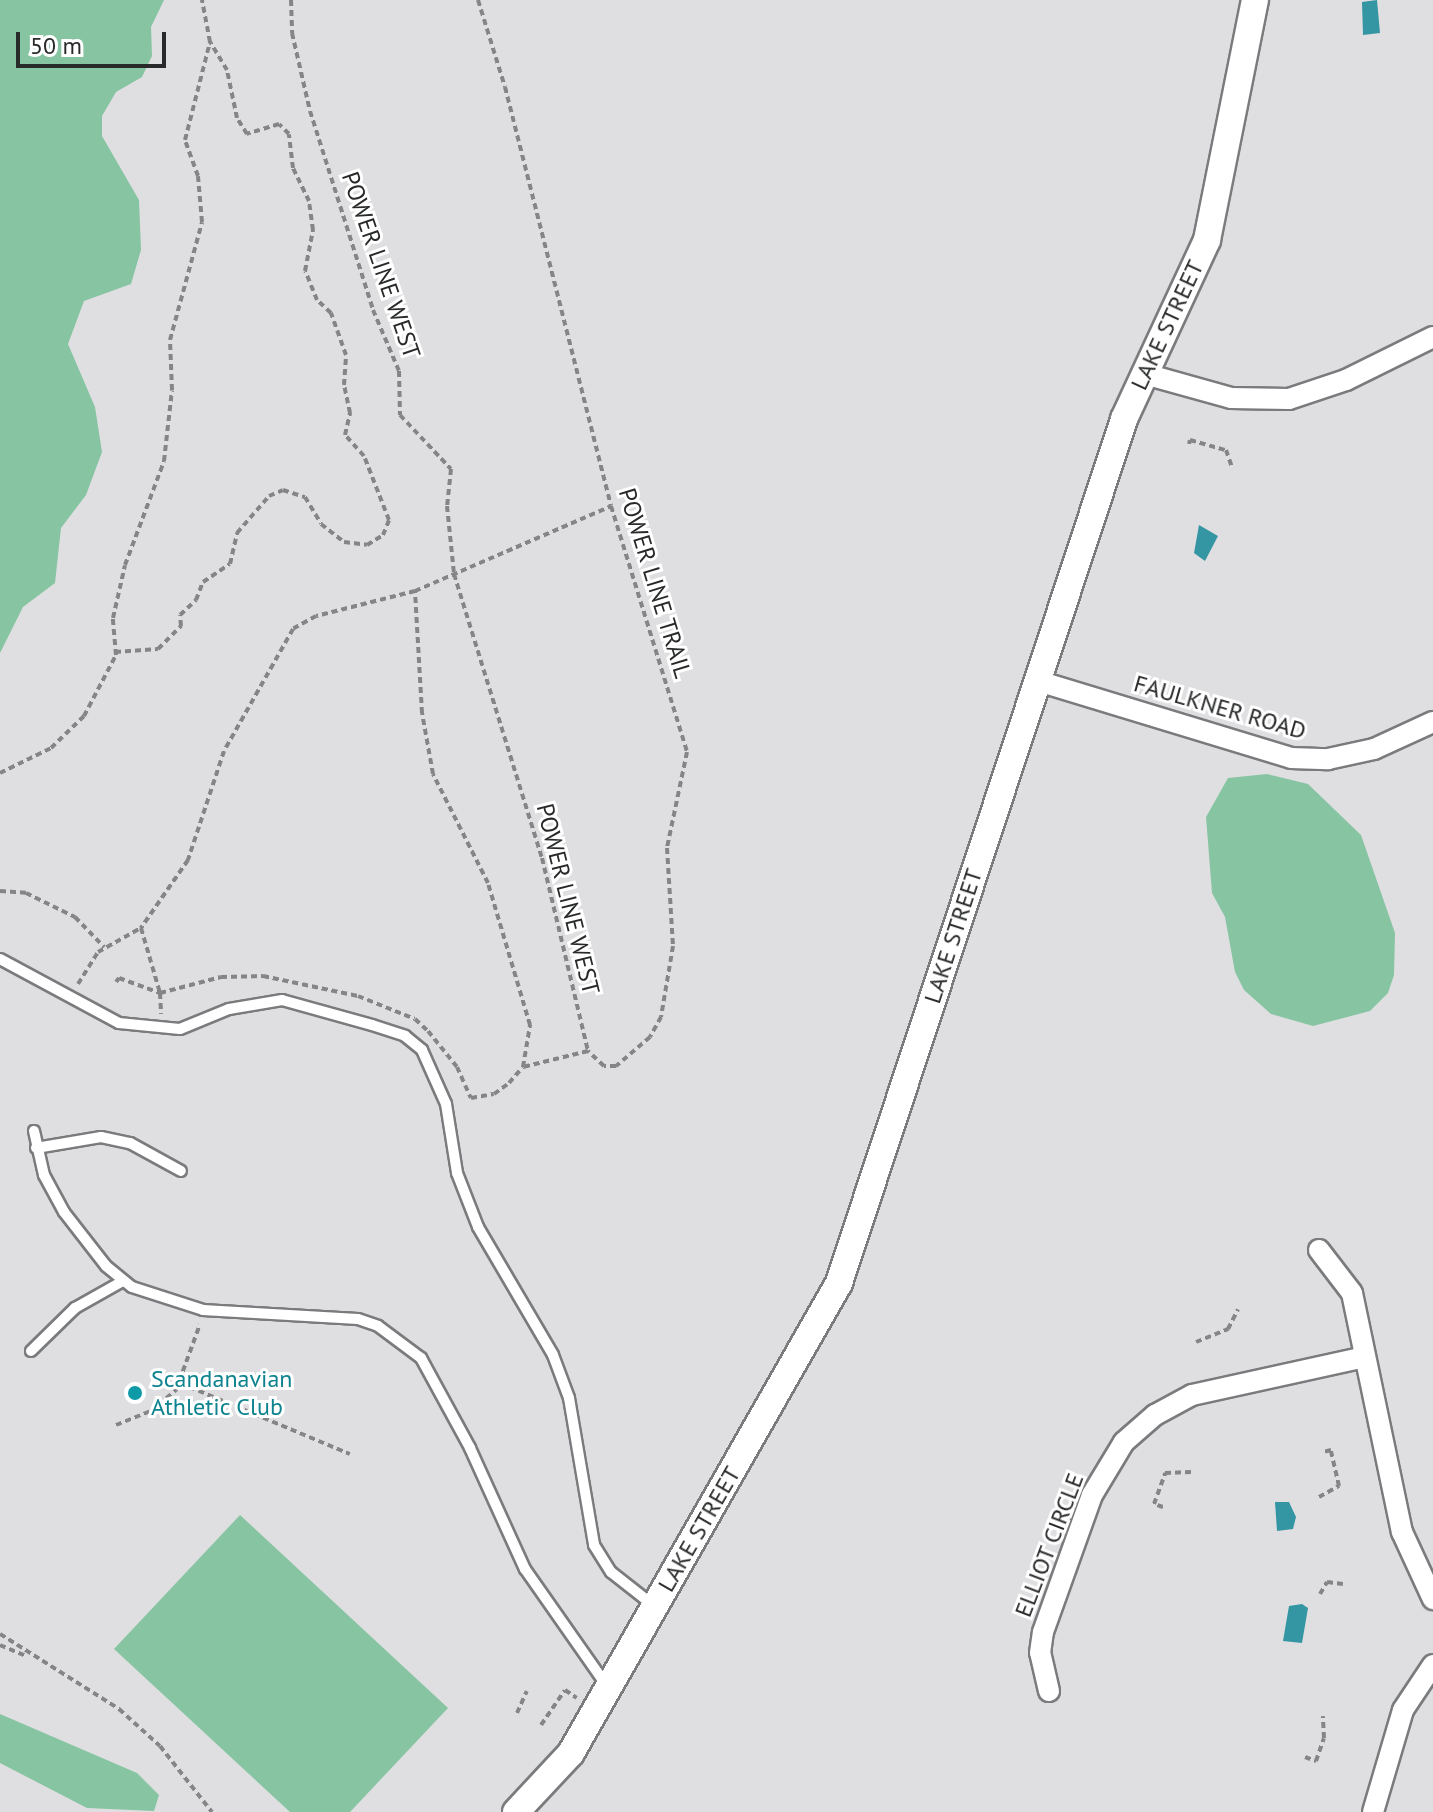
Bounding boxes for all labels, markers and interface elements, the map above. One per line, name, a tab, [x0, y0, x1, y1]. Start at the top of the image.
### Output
scale bar	[20, 16, 170, 66]
text: 50 m	[30, 30, 82, 61]
street label: POWER LINE WEST	[335, 168, 427, 362]
street label: LAKE STREET	[1124, 256, 1210, 394]
street label: POWER LINE TRAIL	[612, 484, 698, 682]
street label: FAULKNER ROAD	[1131, 669, 1309, 745]
street label: POWER LINE WEST	[530, 800, 606, 998]
street label: LAKE STREET	[918, 865, 988, 1007]
place label: Scandanavian Athletic Club	[151, 1365, 292, 1421]
marker: Scandanavian Athletic Club	[126, 1384, 144, 1402]
street label: LAKE STREET	[652, 1461, 746, 1597]
street label: ELLIOT CIRCLE	[1008, 1469, 1090, 1621]

